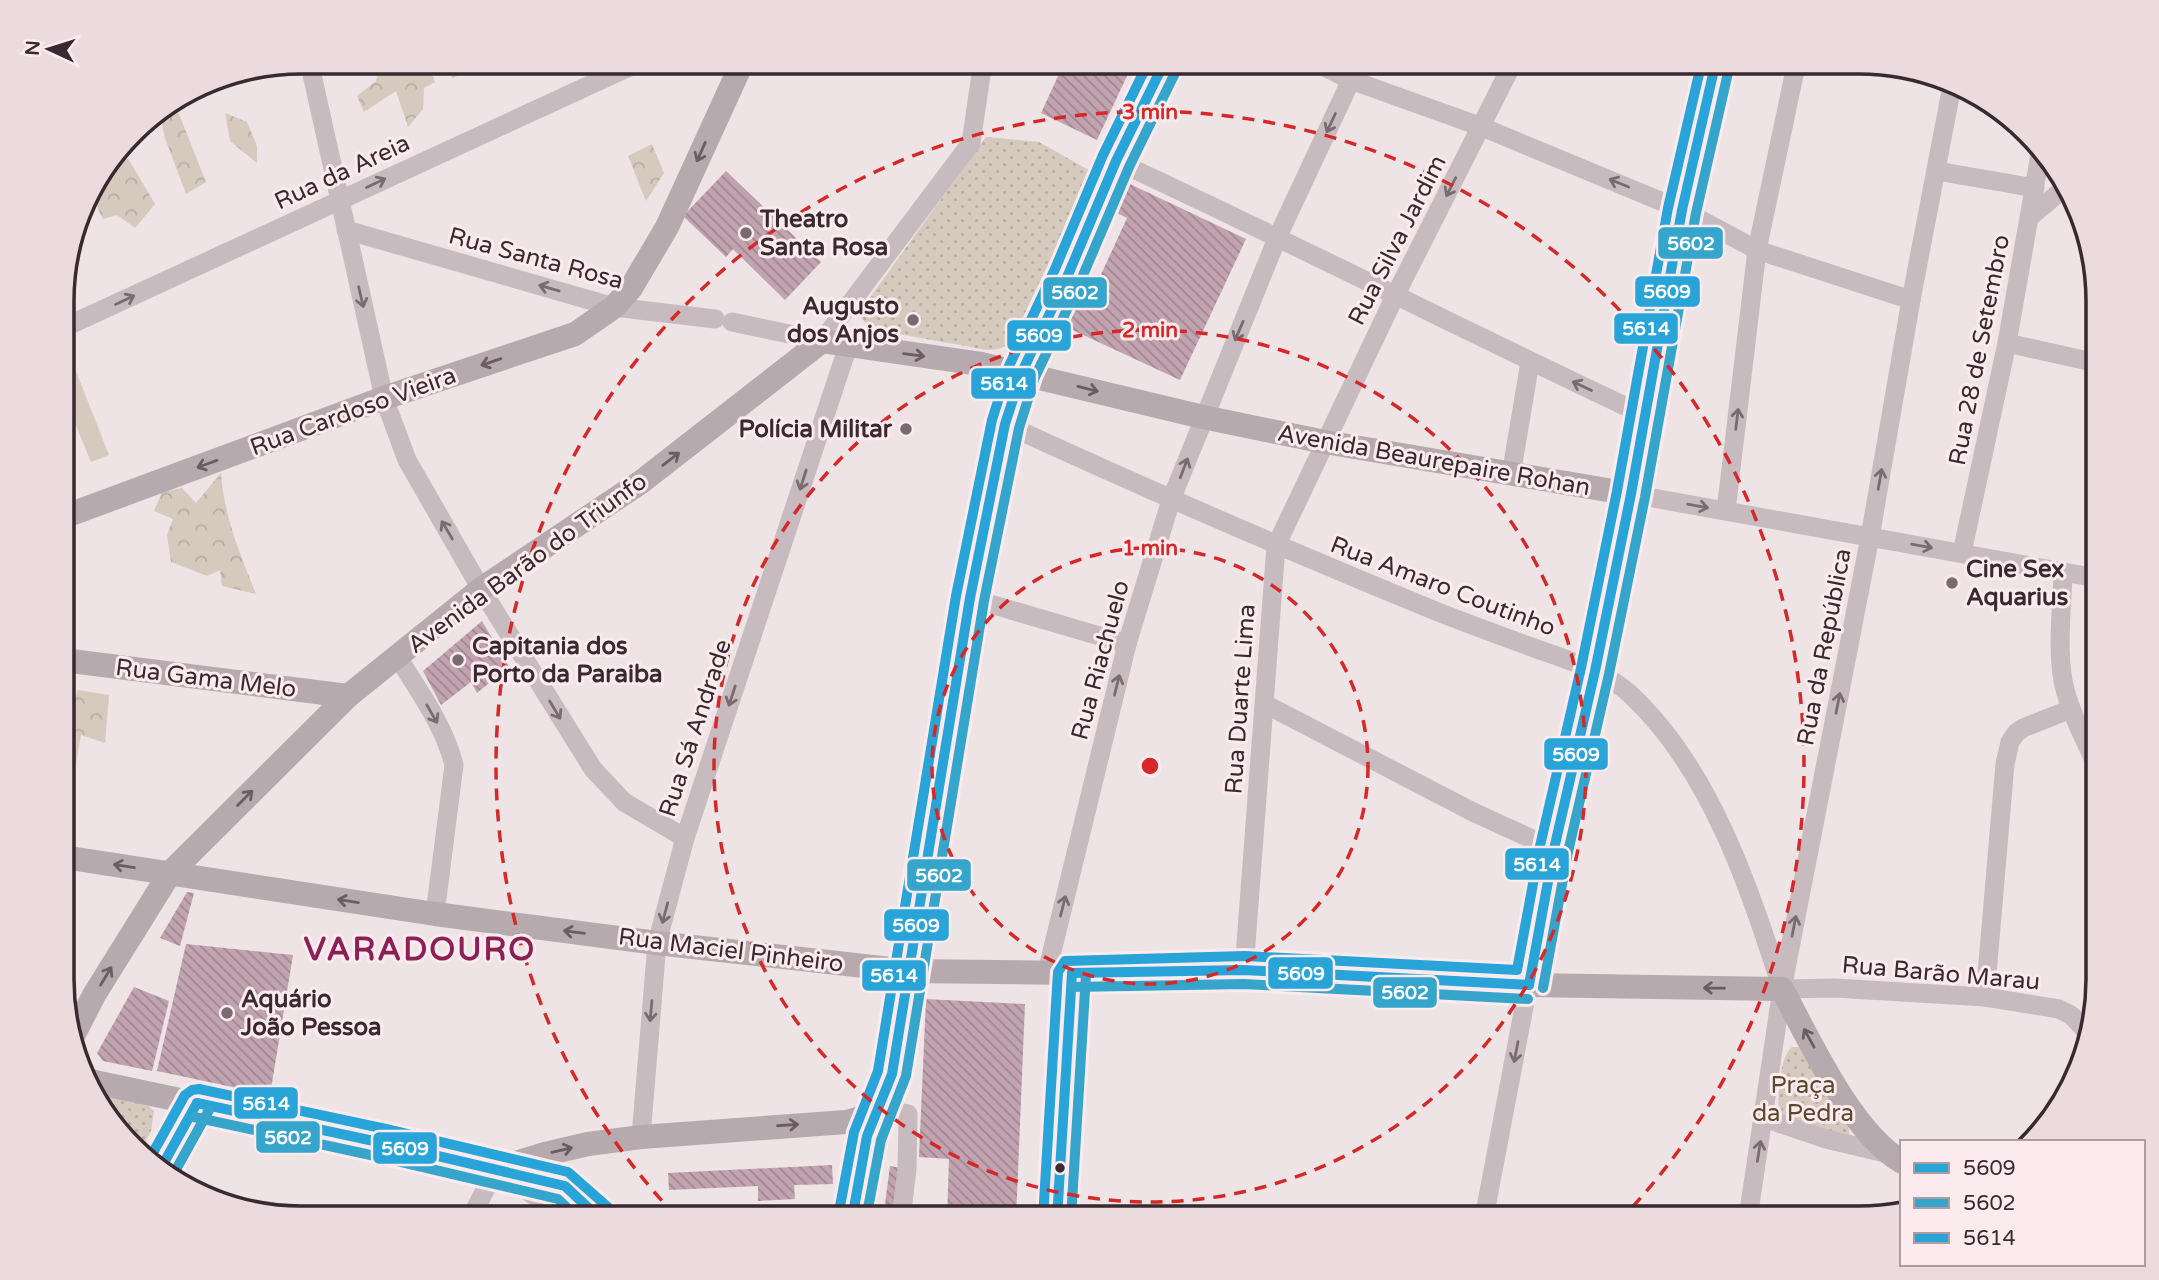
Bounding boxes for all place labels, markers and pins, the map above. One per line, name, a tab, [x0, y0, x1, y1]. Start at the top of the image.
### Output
place label: Theatro Santa Rosa	[759, 205, 888, 262]
marker: Theatro Santa Rosa	[738, 225, 754, 241]
place label: Augusto dos Anjos	[787, 292, 899, 349]
marker: Augusto dos Anjos	[905, 312, 921, 328]
place label: Polícia Militar	[738, 415, 893, 444]
marker: Polícia Militar	[898, 421, 914, 437]
place label: Cine Sex Aquarius	[1966, 555, 2068, 612]
marker: Cine Sex Aquarius	[1944, 575, 1960, 591]
place label: Capitania dos Porto da Paraiba	[472, 632, 663, 689]
marker: Capitania dos Porto da Paraiba	[450, 652, 466, 668]
centre of rings	[1138, 754, 1162, 778]
place label: Aquário João Pessoa	[240, 985, 382, 1042]
marker: Aquário João Pessoa	[219, 1005, 235, 1021]
unlabelled marker	[1053, 1161, 1067, 1175]

